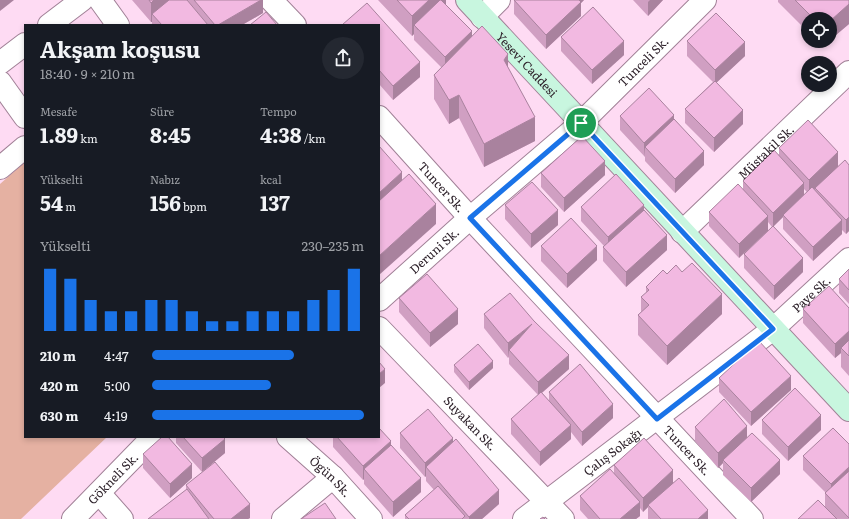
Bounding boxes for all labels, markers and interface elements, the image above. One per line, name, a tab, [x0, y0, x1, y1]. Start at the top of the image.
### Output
map controls	[801, 12, 837, 92]
button: locate	[801, 12, 837, 48]
street label: Yesevi Caddesi	[492, 28, 562, 101]
text: Akşam koşusu	[40, 32, 201, 65]
street label: Tunceli Sk.	[614, 32, 672, 91]
button: share	[322, 37, 364, 79]
button: layers	[801, 56, 837, 92]
text: 18:40 · 9 × 210 m	[40, 64, 135, 83]
text: Mesafe	[40, 103, 77, 119]
text: Süre	[150, 103, 174, 119]
text: Tempo	[260, 103, 297, 119]
pin	[564, 106, 598, 140]
icon: arrive	[570, 112, 592, 134]
text: 1.89	[40, 119, 78, 149]
text: 8:45	[150, 119, 191, 149]
text: 4:38	[260, 119, 301, 149]
street label: Müstakil Sk.	[734, 120, 798, 183]
text: km	[78, 130, 98, 146]
text: /km	[301, 130, 326, 146]
street label: Tuncer Sk.	[414, 158, 470, 216]
text: Yükselti	[40, 171, 83, 187]
text: Nabız	[150, 171, 180, 187]
text: kcal	[260, 171, 282, 187]
text: 54	[40, 187, 63, 217]
text: 156	[150, 187, 181, 217]
text: 137	[260, 187, 290, 217]
text: m	[63, 198, 76, 214]
text: bpm	[181, 198, 207, 214]
street label: Deruni Sk.	[405, 223, 463, 278]
text: Yükselti	[40, 236, 91, 255]
text: 230–235 m	[301, 236, 364, 255]
street label: Paye Sk.	[788, 271, 834, 316]
text: 210 m	[40, 346, 76, 365]
text: 4:47	[104, 346, 129, 365]
text: 420 m	[40, 376, 78, 395]
text: 5:00	[104, 376, 130, 395]
street label: Suyakan Sk.	[440, 392, 501, 455]
text: 630 m	[40, 406, 78, 425]
text: 4:19	[104, 406, 128, 425]
street label: Tuncer Sk.	[659, 421, 715, 479]
street label: Çalış Sokağı	[579, 424, 645, 480]
street label: Gökneli Sk.	[83, 448, 142, 508]
street label: Ögün Sk.	[306, 451, 356, 501]

